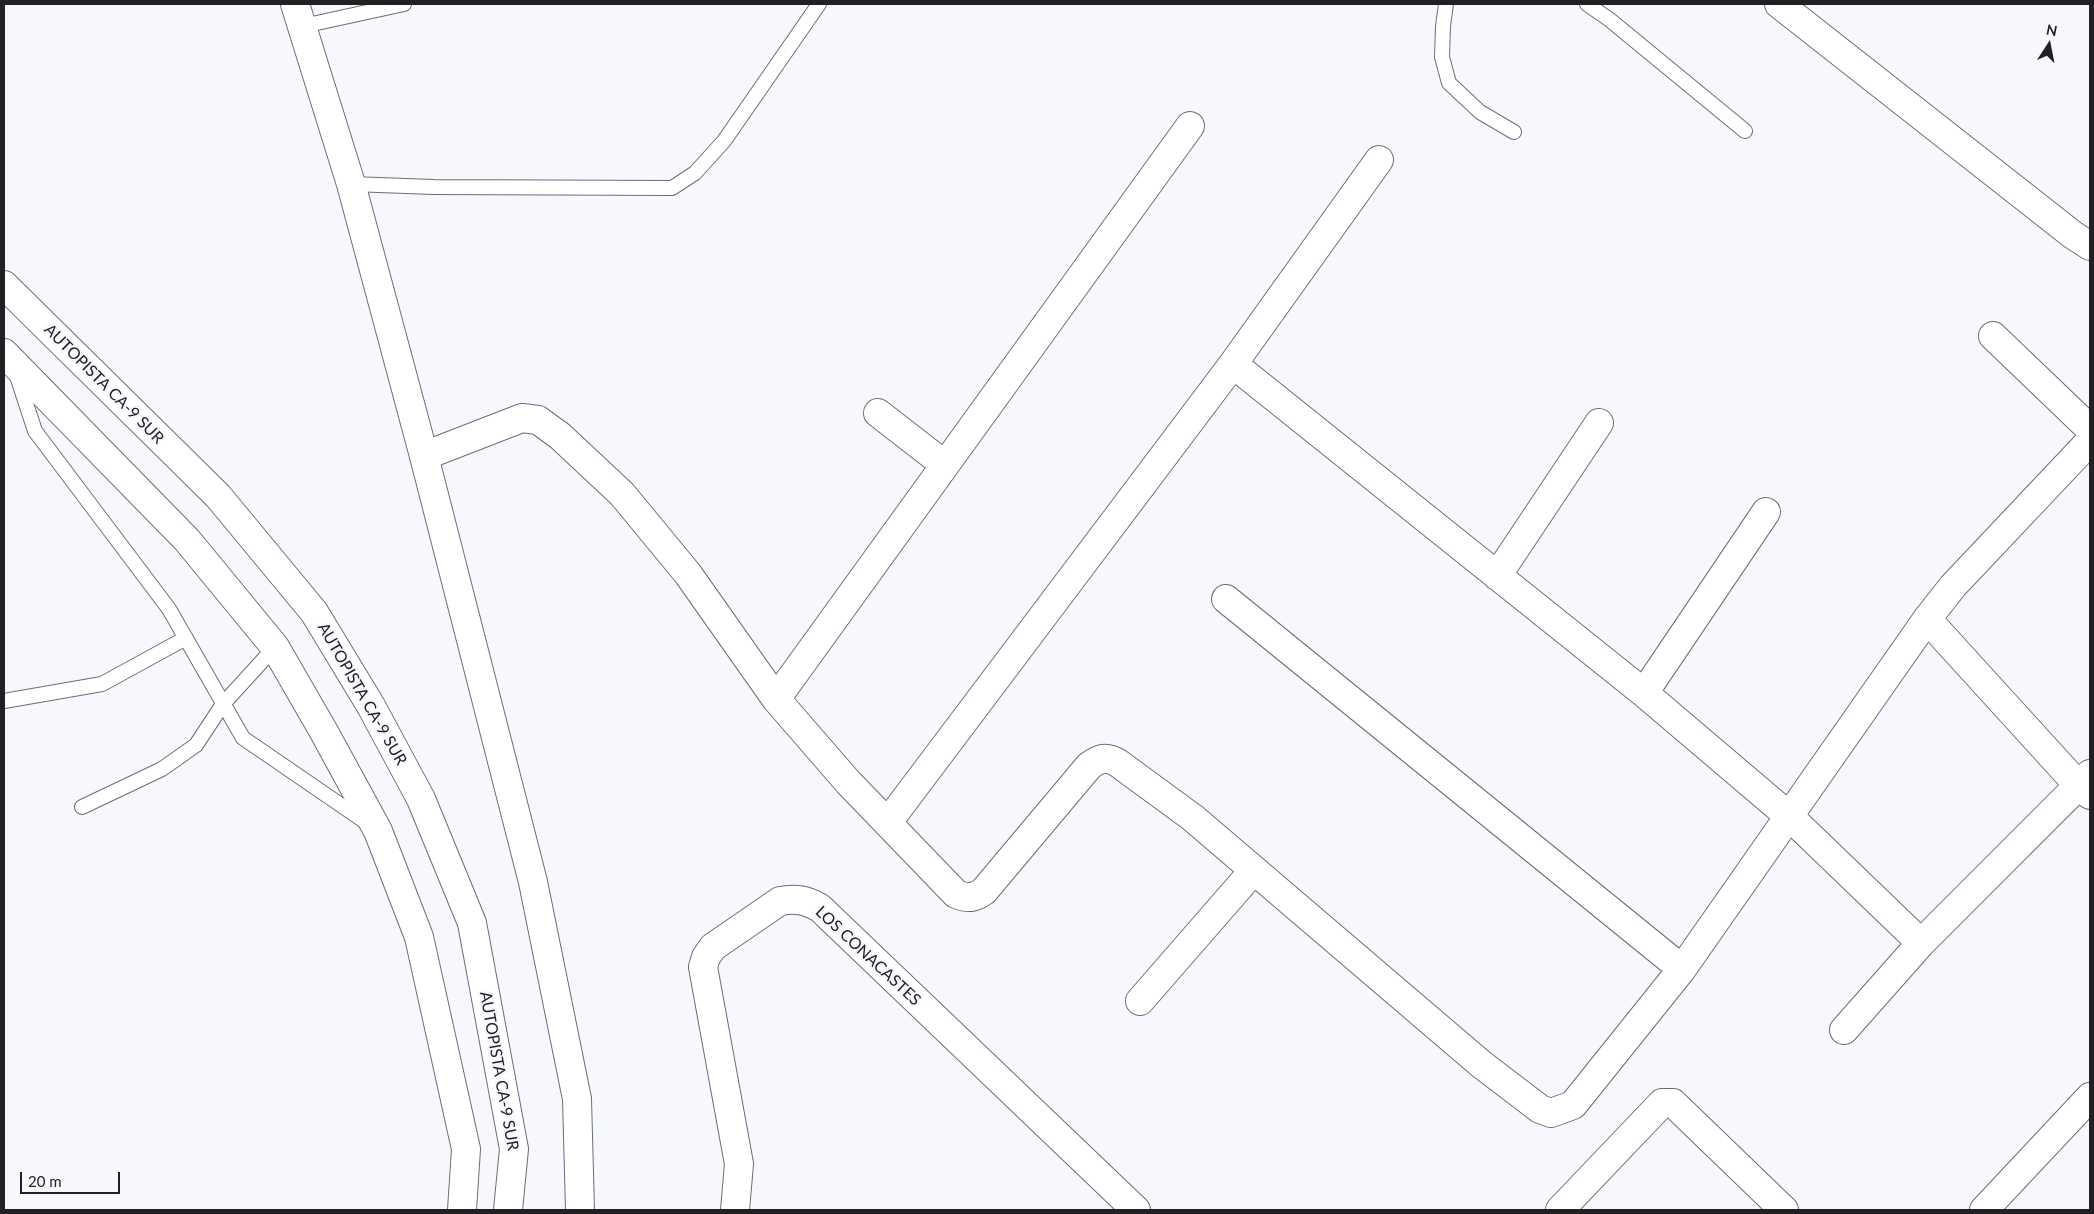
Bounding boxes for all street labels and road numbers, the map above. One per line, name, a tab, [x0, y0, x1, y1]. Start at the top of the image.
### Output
street label: AUTOPISTA CA-9 SUR	[40, 320, 168, 448]
street label: AUTOPISTA CA-9 SUR	[313, 619, 411, 769]
street label: LOS CONACASTES	[811, 902, 925, 1010]
street label: AUTOPISTA CA-9 SUR	[476, 990, 522, 1152]

